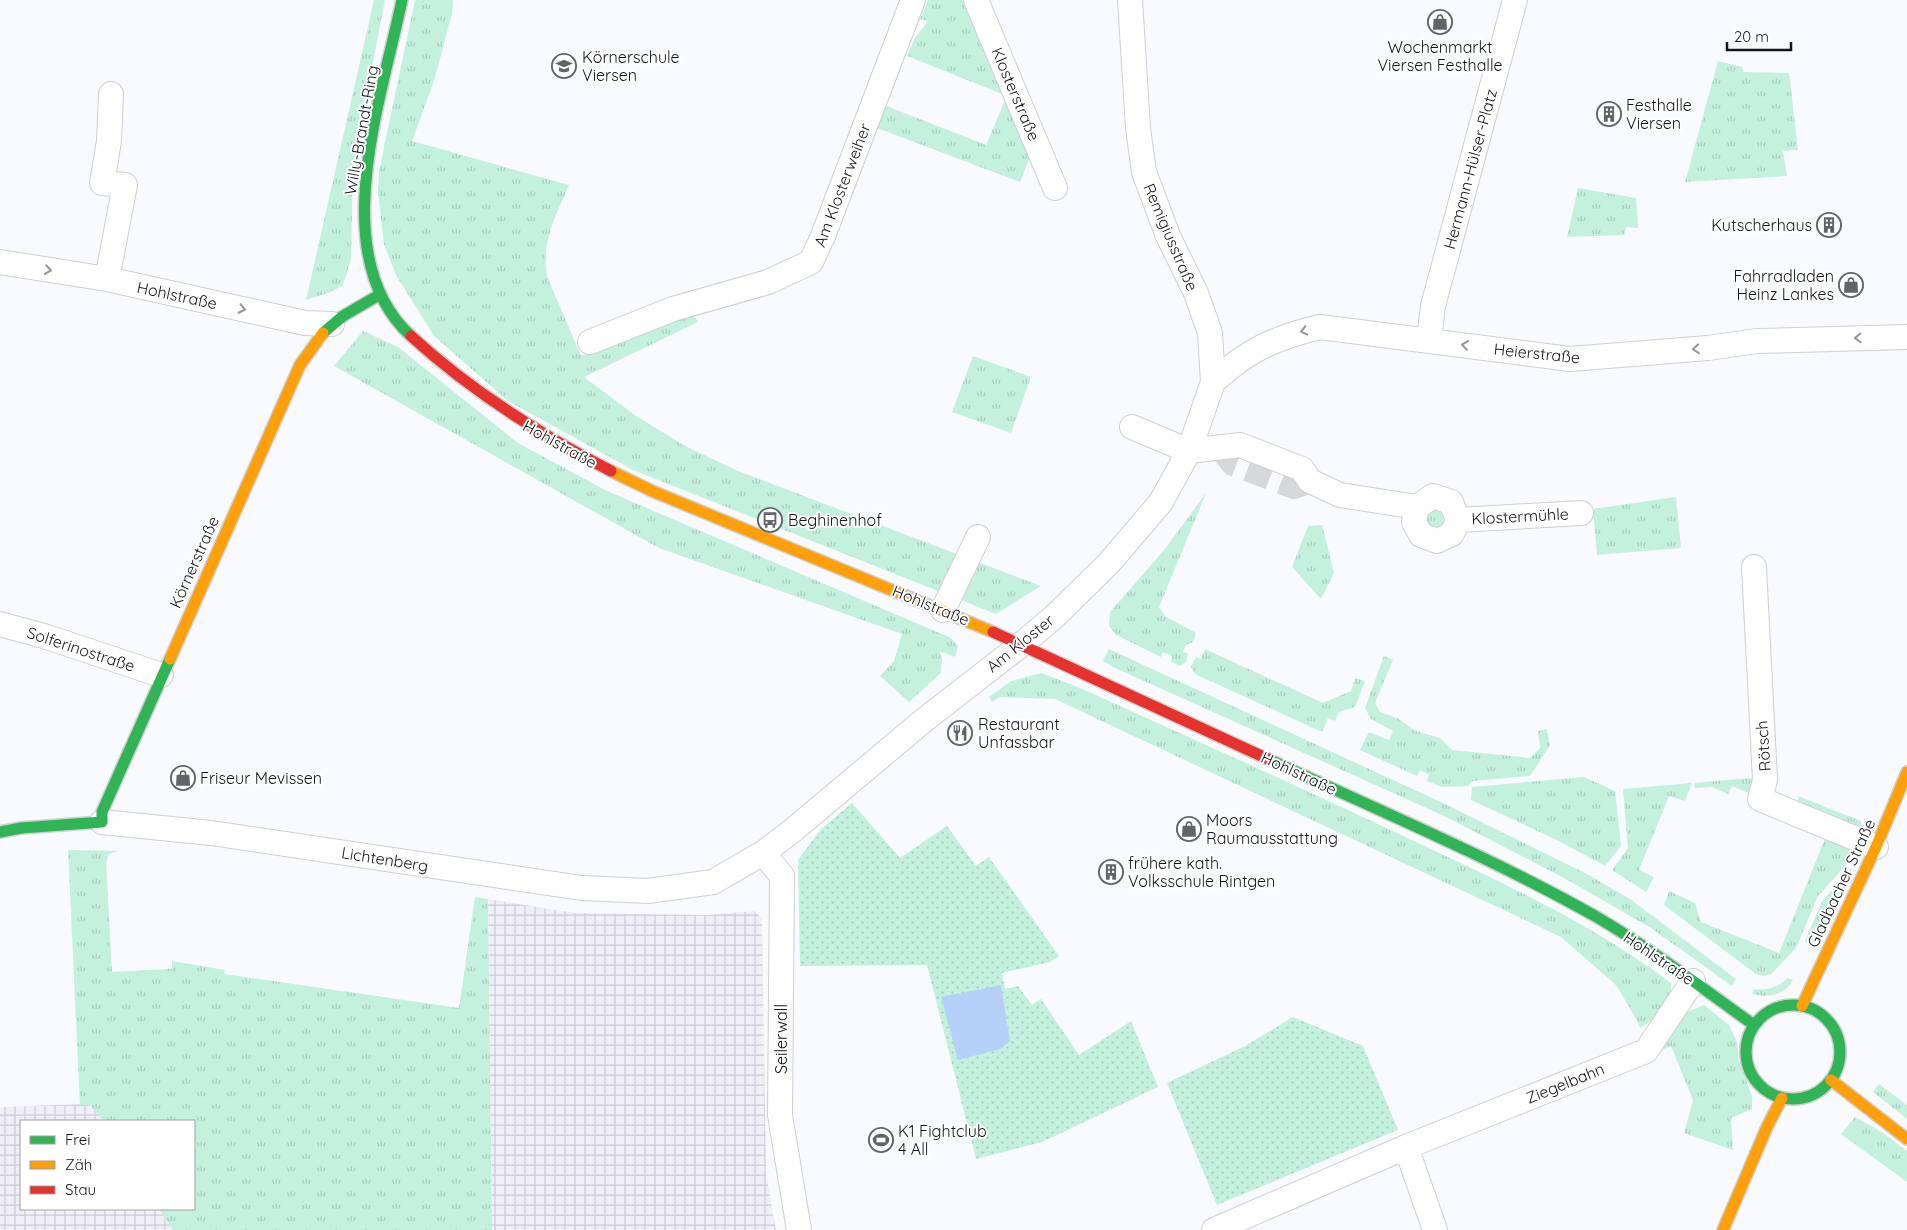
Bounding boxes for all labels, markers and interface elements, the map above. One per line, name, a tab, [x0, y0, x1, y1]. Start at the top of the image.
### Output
shop icon: Wochenmarkt Viersen Festhalle	[1427, 9, 1453, 35]
scale bar	[1727, 20, 1791, 52]
text: 20 m	[1734, 27, 1769, 46]
place label: Wochenmarkt Viersen Festhalle	[1377, 37, 1503, 75]
street label: Klosterstraße	[987, 44, 1045, 144]
place label: Körnerschule Viersen	[582, 47, 680, 85]
school or university icon: Körnerschule Viersen	[551, 53, 577, 79]
street label: Willy-Brandt-Ring	[340, 64, 382, 196]
street label: Hermann-Hülser-Platz	[1439, 87, 1501, 251]
place label: Festhalle Viersen	[1626, 95, 1692, 133]
building icon: Festhalle Viersen	[1596, 101, 1622, 127]
street label: Am Klosterweiher	[809, 120, 875, 250]
street label: Remigiusstraße	[1139, 180, 1203, 294]
building icon: Kutscherhaus	[1816, 212, 1842, 238]
place label: Kutscherhaus	[1711, 215, 1812, 235]
one-way arrow	[44, 264, 53, 274]
place label: Fahrradladen Heinz Lankes	[1734, 266, 1834, 304]
shop icon: Fahrradladen Heinz Lankes	[1838, 272, 1864, 298]
street label: Hohlstraße	[135, 277, 219, 313]
one-way arrow	[237, 303, 246, 314]
one-way arrow	[1300, 325, 1309, 336]
one-way arrow	[1854, 333, 1862, 343]
street label: Heierstraße	[1493, 339, 1581, 367]
one-way arrow	[1461, 340, 1469, 351]
one-way arrow	[1692, 344, 1700, 355]
street label: Hohlstraße	[520, 416, 600, 472]
street label: Klostermühle	[1471, 503, 1569, 529]
bus stop icon: Beghinenhof	[757, 507, 783, 533]
place label: Beghinenhof	[788, 510, 882, 530]
street label: Körnerstraße	[165, 513, 223, 611]
street label: Hohlstraße	[890, 581, 972, 629]
street label: Am Kloster	[982, 610, 1058, 676]
street label: Solferinostraße	[24, 622, 138, 676]
place label: Restaurant Unfassbar	[978, 714, 1060, 752]
restaurant icon: Restaurant Unfassbar	[947, 720, 973, 746]
street label: Rötsch	[1751, 720, 1775, 772]
street label: Hohlstraße	[1258, 747, 1340, 799]
shop icon: Friseur Mevissen	[170, 765, 196, 791]
place label: Friseur Mevissen	[200, 768, 322, 788]
place label: Moors Raumausstattung	[1206, 810, 1338, 848]
shop icon: Moors Raumausstattung	[1176, 816, 1202, 842]
street label: Gladbacher Straße	[1802, 816, 1880, 950]
street label: Lichtenberg	[340, 842, 430, 876]
place label: frühere kath. Volksschule Rintgen	[1128, 853, 1275, 891]
building icon: frühere kath. Volksschule Rintgen	[1098, 859, 1124, 885]
street label: Hohlstraße	[1620, 927, 1698, 989]
street label: Seilerwall	[771, 1004, 791, 1074]
street label: Ziegelbahn	[1523, 1058, 1607, 1108]
legend	[20, 1120, 195, 1210]
place label: K1 Fightclub 4 All	[898, 1121, 987, 1159]
sports icon: K1 Fightclub 4 All	[868, 1127, 894, 1153]
text: Frei	[65, 1130, 91, 1149]
text: Zäh	[65, 1155, 92, 1174]
text: Stau	[65, 1180, 96, 1199]

